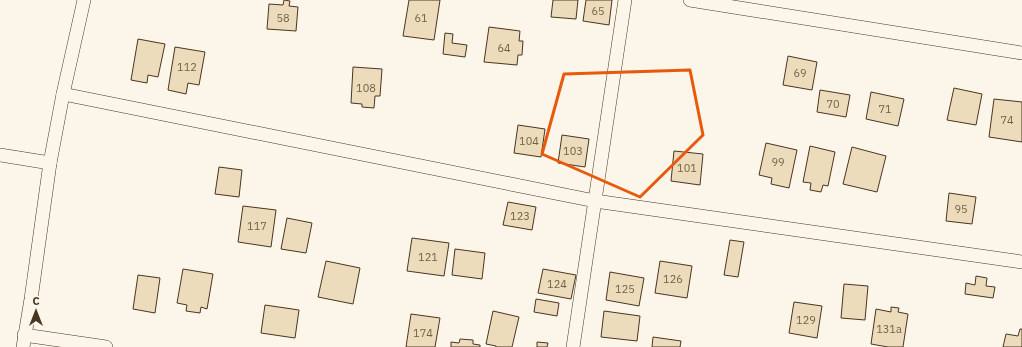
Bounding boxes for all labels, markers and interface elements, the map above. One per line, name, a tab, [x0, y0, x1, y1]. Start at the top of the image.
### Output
house number: 65	[591, 4, 605, 18]
house number: 58	[276, 11, 290, 25]
house number: 61	[414, 11, 428, 25]
house number: 64	[497, 41, 511, 55]
house number: 112	[177, 60, 197, 74]
house number: 69	[793, 66, 807, 80]
house number: 108	[356, 81, 376, 95]
house number: 70	[826, 97, 840, 111]
house number: 71	[878, 102, 892, 116]
house number: 74	[1000, 113, 1014, 127]
house number: 104	[519, 134, 539, 148]
house number: 103	[563, 144, 583, 158]
house number: 99	[771, 155, 785, 169]
house number: 101	[677, 161, 697, 175]
house number: 95	[954, 202, 968, 216]
house number: 123	[510, 209, 530, 223]
house number: 117	[247, 219, 267, 233]
house number: 121	[418, 250, 438, 264]
house number: 126	[663, 272, 683, 286]
house number: 124	[547, 277, 567, 291]
house number: 125	[615, 282, 635, 296]
north arrow	[16, 291, 56, 331]
text: С	[32, 294, 40, 308]
house number: 129	[796, 313, 816, 327]
house number: 131а	[876, 322, 902, 336]
house number: 174	[413, 326, 433, 340]

